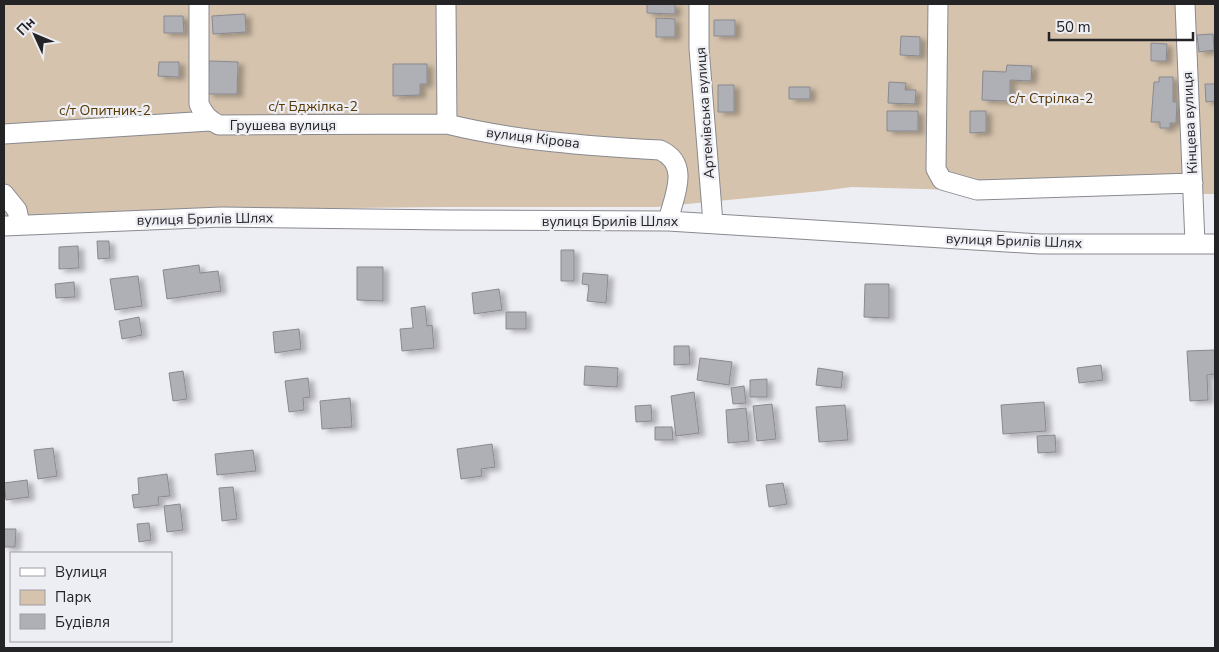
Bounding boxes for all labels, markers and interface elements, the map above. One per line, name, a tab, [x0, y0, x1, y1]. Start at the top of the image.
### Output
north arrow	[10, 10, 60, 60]
scale bar	[1049, 10, 1193, 42]
text: Пн	[12, 13, 40, 40]
text: 50 m	[1056, 17, 1091, 37]
street label: Артемівська вулиця	[691, 47, 719, 179]
street label: Кінцева вулиця	[1178, 72, 1202, 174]
park label: с/т Стрілка-2	[1008, 89, 1094, 108]
park label: с/т Бджілка-2	[268, 97, 358, 116]
park label: с/т Опитник-2	[59, 101, 151, 120]
street label: Грушева вулиця	[230, 116, 336, 135]
street label: вулиця Кірова	[485, 123, 581, 153]
street label: вулиця Брилів Шлях	[137, 208, 274, 230]
street label: вулиця Брилів Шлях	[542, 212, 679, 231]
street label: вулиця Брилів Шлях	[945, 229, 1083, 253]
legend	[10, 552, 172, 642]
text: Вулиця	[55, 562, 107, 582]
text: Парк	[55, 587, 91, 607]
text: Будівля	[55, 612, 110, 632]

